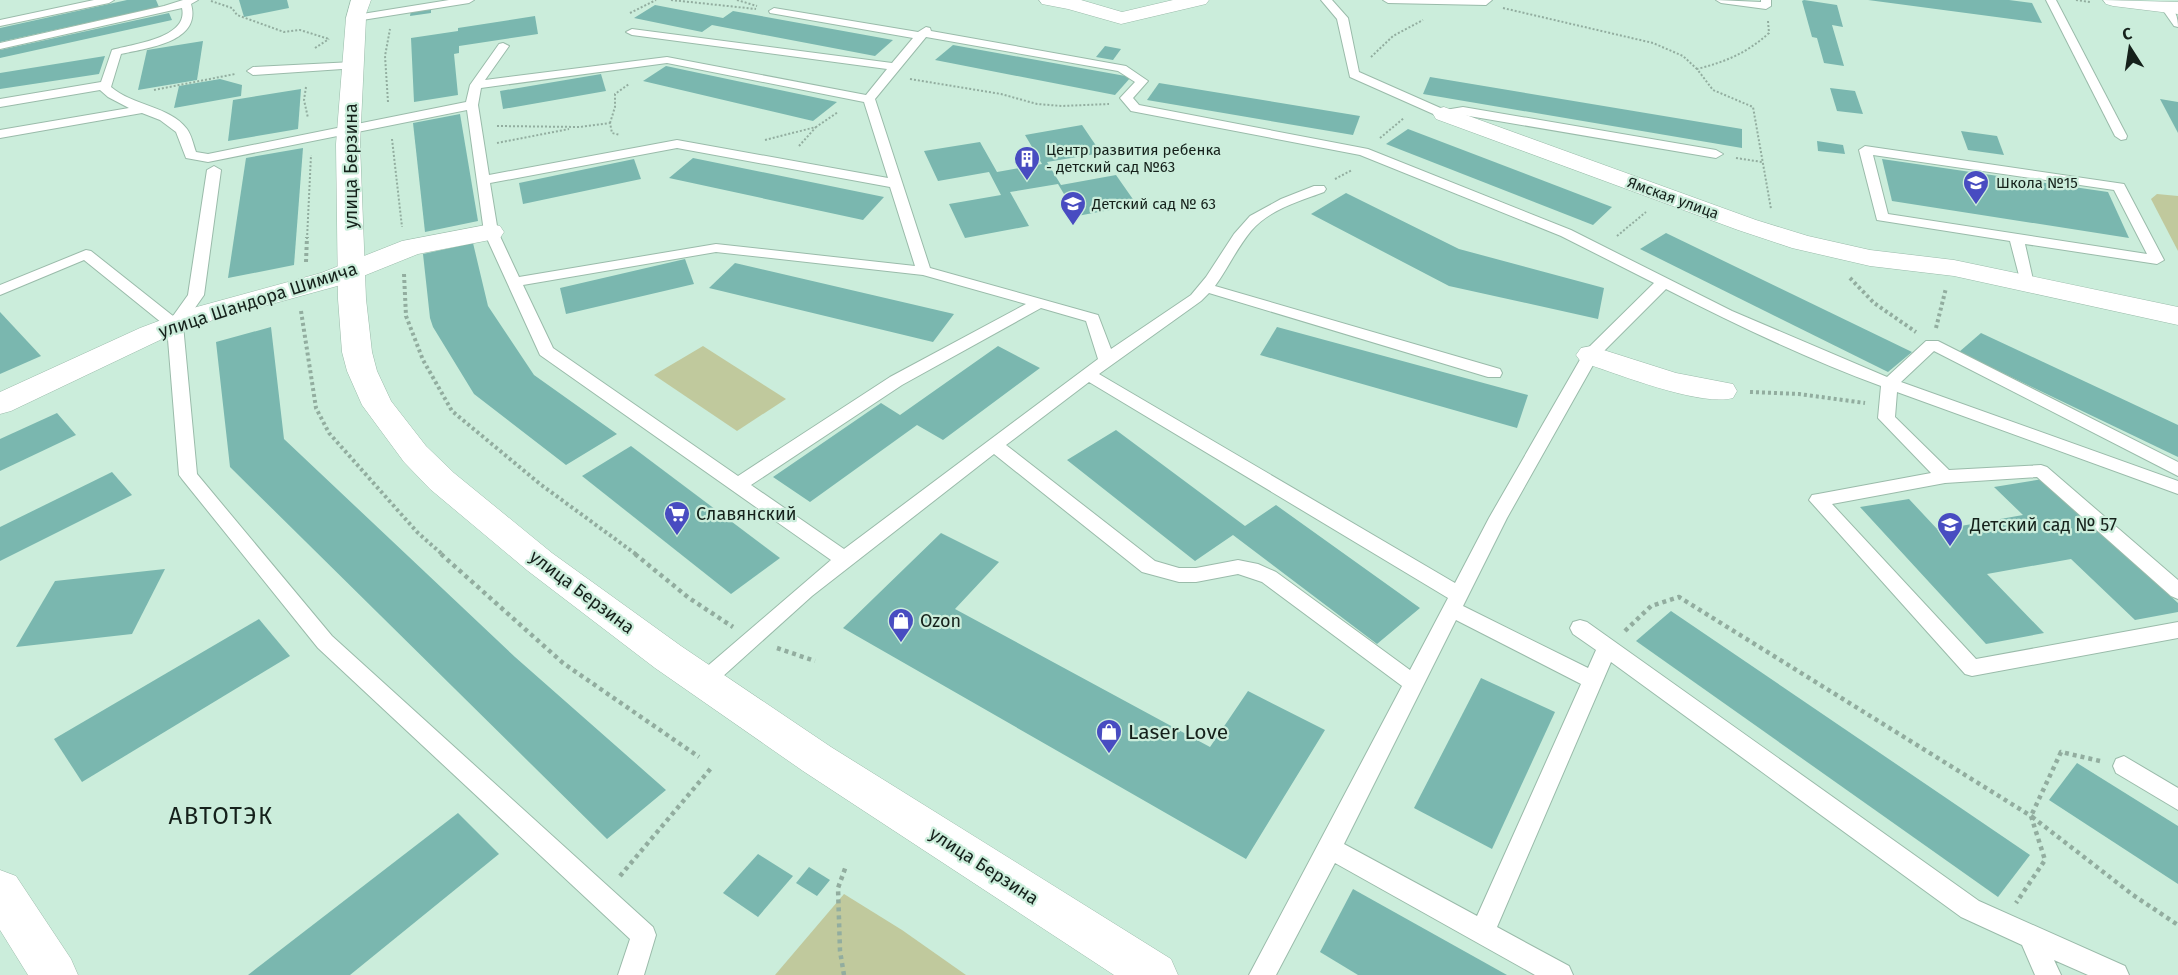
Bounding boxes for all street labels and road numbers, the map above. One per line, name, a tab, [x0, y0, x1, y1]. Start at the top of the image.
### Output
street label: улица Берзина	[340, 103, 362, 229]
street label: Ямская улица	[1625, 173, 1721, 223]
street label: улица Шандора Шимича	[156, 257, 360, 343]
street label: улица Берзина	[525, 545, 639, 639]
street label: улица Берзина	[925, 823, 1043, 909]

